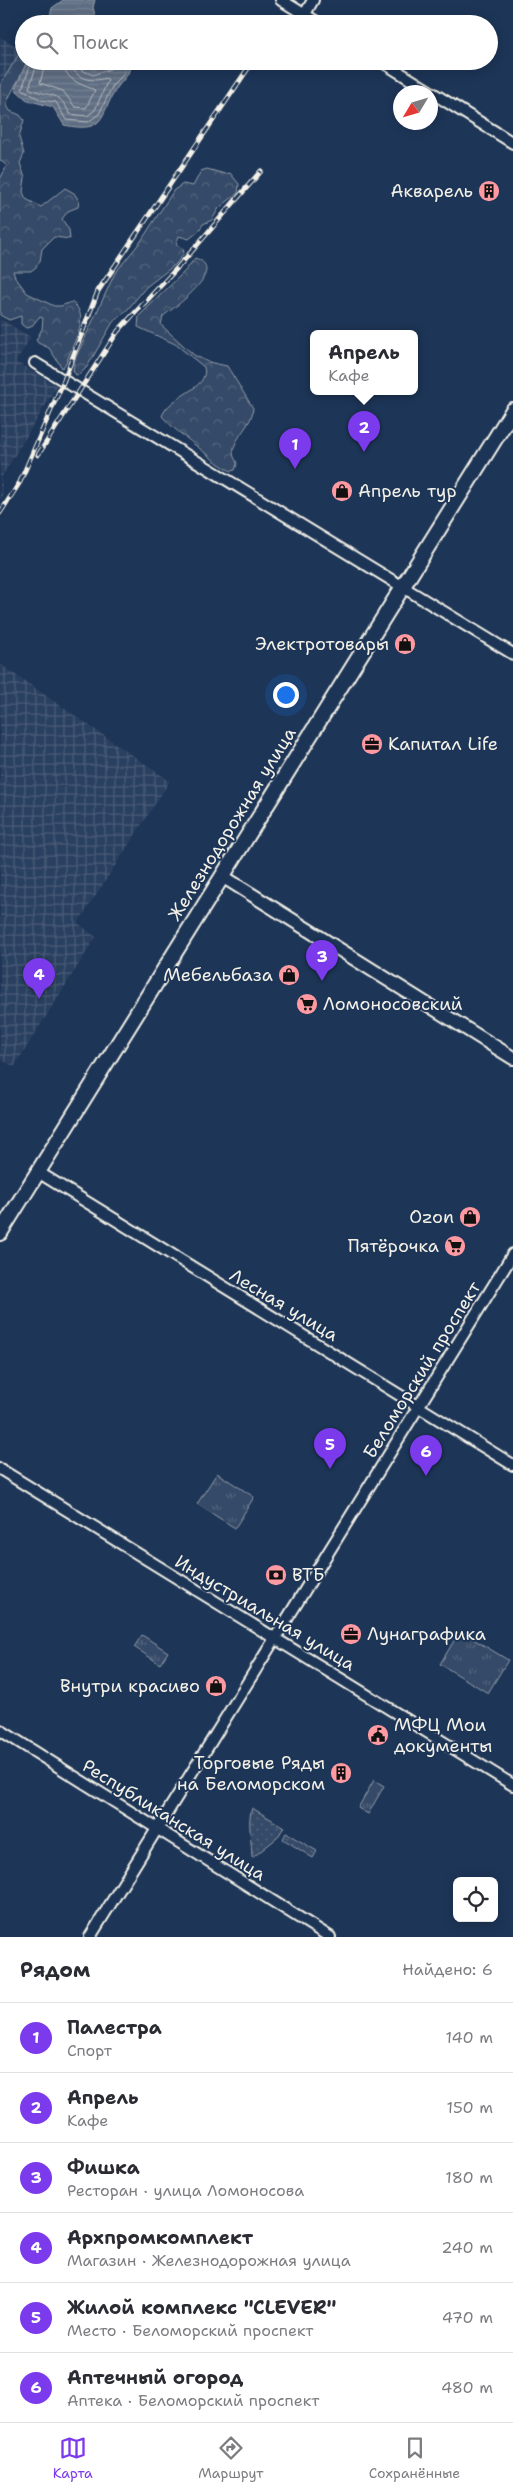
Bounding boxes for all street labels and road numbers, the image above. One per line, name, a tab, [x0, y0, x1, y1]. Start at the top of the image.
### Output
street label: Железнодорожная улица	[163, 723, 301, 925]
street label: Лесная улица	[225, 1263, 343, 1347]
street label: Беломорский проспект	[358, 1276, 487, 1463]
street label: Индустриальная улица	[170, 1550, 360, 1676]
street label: Республиканская улица	[78, 1754, 270, 1886]

